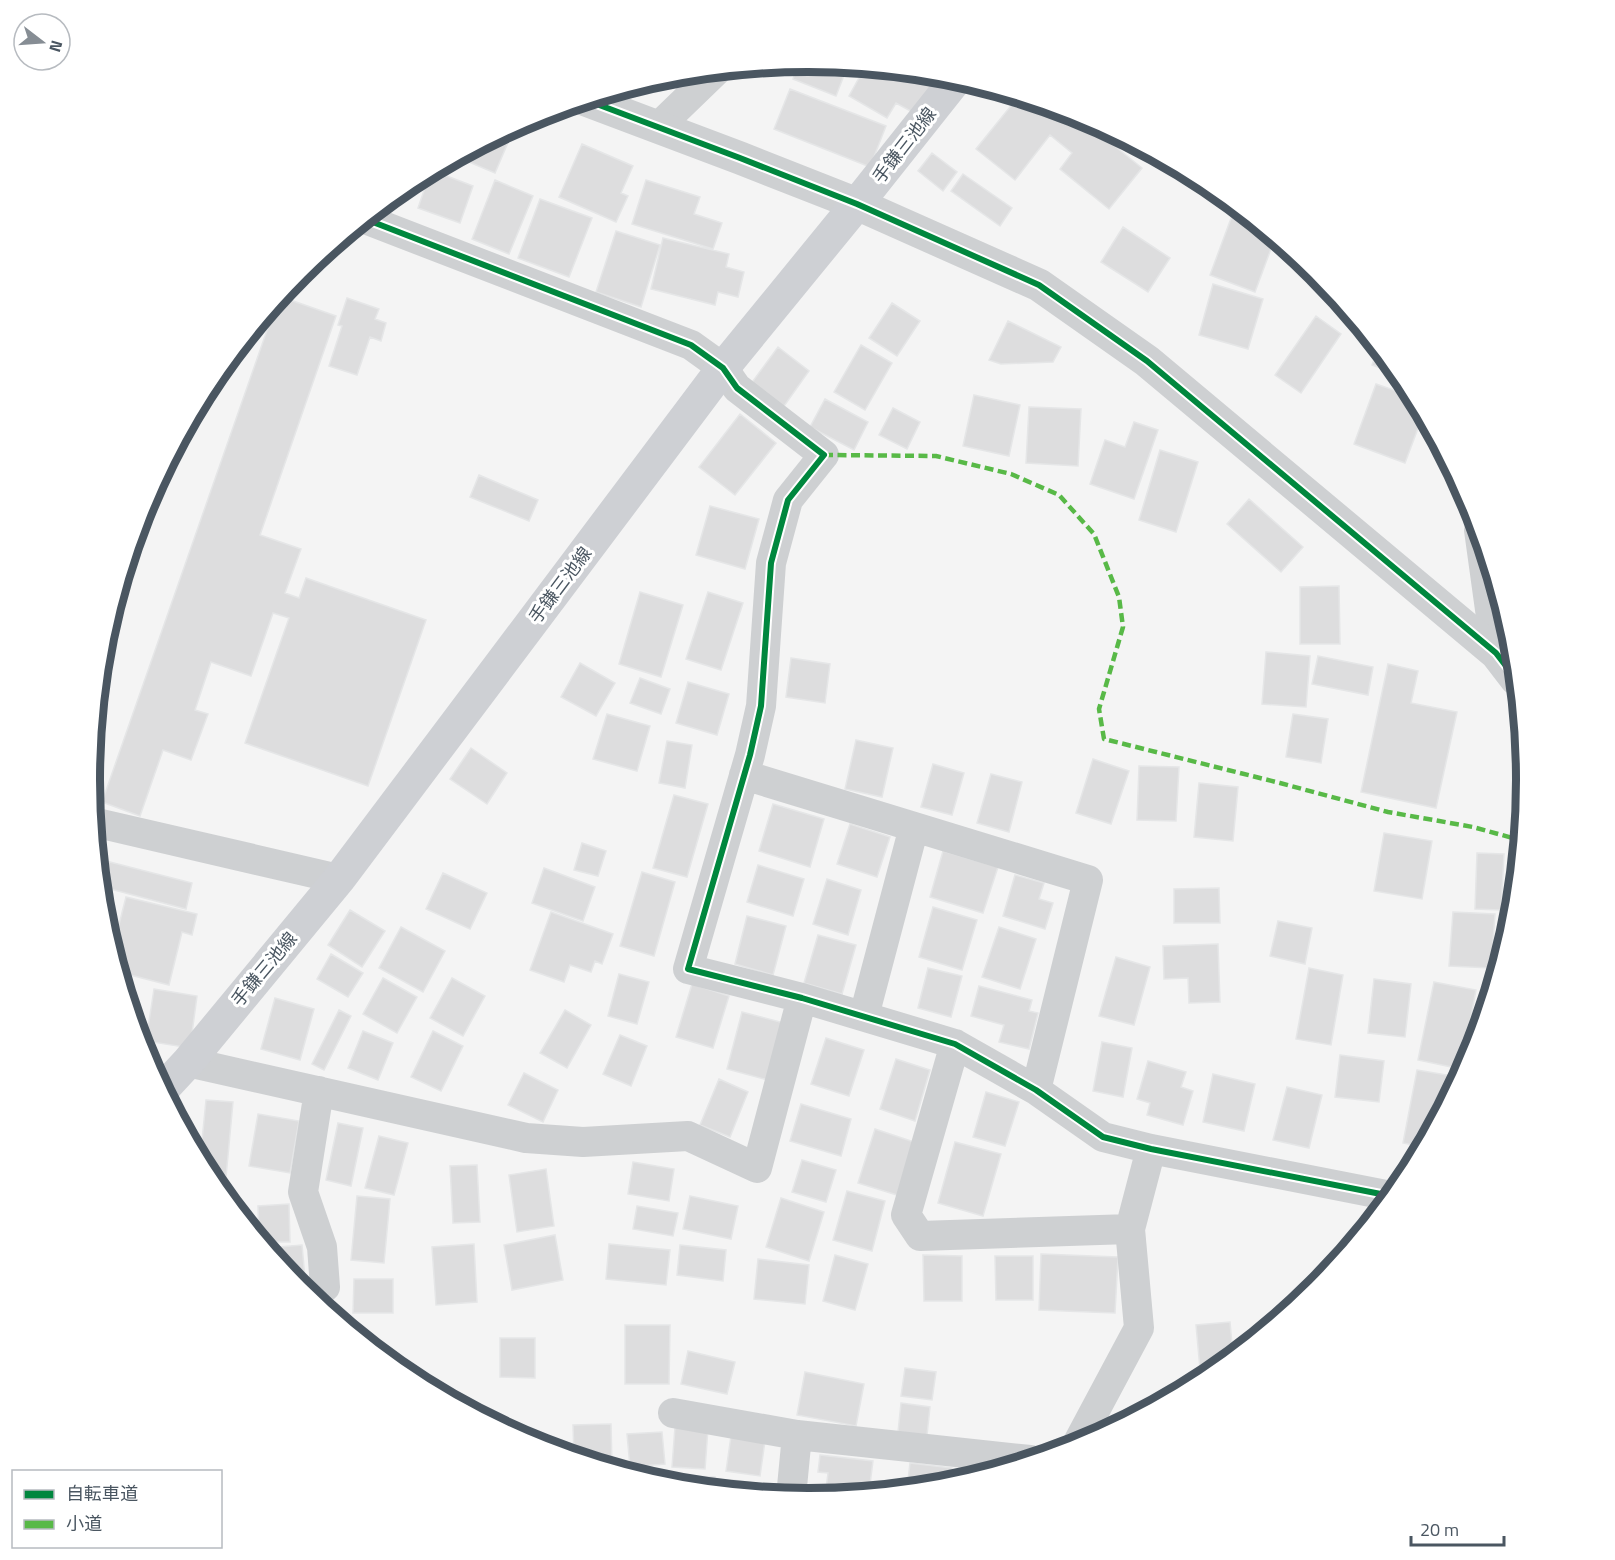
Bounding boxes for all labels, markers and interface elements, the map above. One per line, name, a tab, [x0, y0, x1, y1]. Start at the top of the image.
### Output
north arrow	[12, 12, 72, 72]
text: N	[43, 38, 69, 55]
street label: 手鎌三池線	[866, 101, 942, 189]
street label: 手鎌三池線	[522, 541, 598, 629]
street label: 手鎌三池線	[225, 926, 303, 1012]
legend	[12, 1470, 222, 1548]
text: 自転車道	[66, 1480, 138, 1507]
scale bar	[1411, 1509, 1504, 1547]
text: 小道	[66, 1510, 102, 1537]
text: 20 m	[1420, 1516, 1459, 1543]

